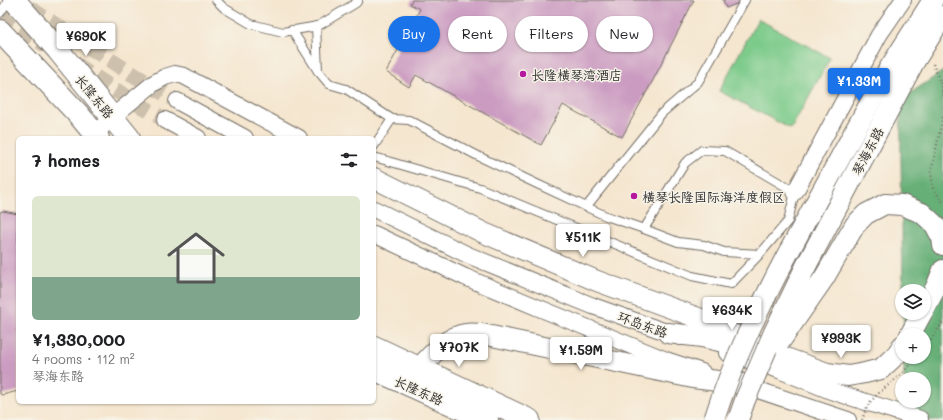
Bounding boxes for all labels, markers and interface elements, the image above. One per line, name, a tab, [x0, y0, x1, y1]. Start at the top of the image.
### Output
chip: Buy	[388, 16, 440, 52]
chip: Rent	[448, 16, 507, 52]
chip: Filters	[515, 16, 588, 52]
chip: New	[596, 16, 653, 52]
pin: ¥690K	[58, 23, 114, 57]
text: ¥690K	[65, 27, 107, 44]
place label: 长隆横琴湾酒店	[531, 66, 622, 83]
pin: ¥1.33M	[826, 68, 892, 102]
marker: 长隆横琴湾酒店	[518, 69, 528, 79]
street label: 长隆东路	[72, 70, 118, 122]
text: ¥1.33M	[837, 72, 881, 89]
street label: 琴海东路	[847, 124, 887, 178]
text: 7 homes	[32, 149, 100, 171]
icon: filters	[338, 149, 360, 171]
place label: 横琴长隆国际海洋度假区	[642, 188, 785, 205]
marker: 横琴长隆国际海洋度假区	[629, 191, 639, 201]
icon: home	[160, 222, 232, 294]
pin: ¥511K	[555, 224, 611, 258]
text: ¥511K	[565, 228, 601, 245]
map controls	[895, 284, 931, 408]
button: layers	[895, 284, 931, 320]
pin: ¥634K	[704, 297, 760, 331]
text: ¥634K	[712, 301, 752, 318]
street label: 环岛东路	[616, 307, 670, 341]
pin: ¥993K	[813, 325, 869, 359]
text: ¥1,330,000	[32, 328, 125, 350]
button: +	[895, 328, 931, 364]
text: ¥993K	[821, 329, 861, 346]
pin: ¥707K	[431, 334, 487, 368]
pin: ¥1.59M	[548, 337, 614, 371]
text: ¥707K	[439, 338, 479, 355]
text: ¥1.59M	[559, 341, 603, 358]
text: 4 rooms · 112 m²	[32, 350, 135, 367]
text: 琴海东路	[32, 367, 84, 384]
street label: 长隆东路	[392, 372, 446, 408]
button: −	[895, 372, 931, 408]

